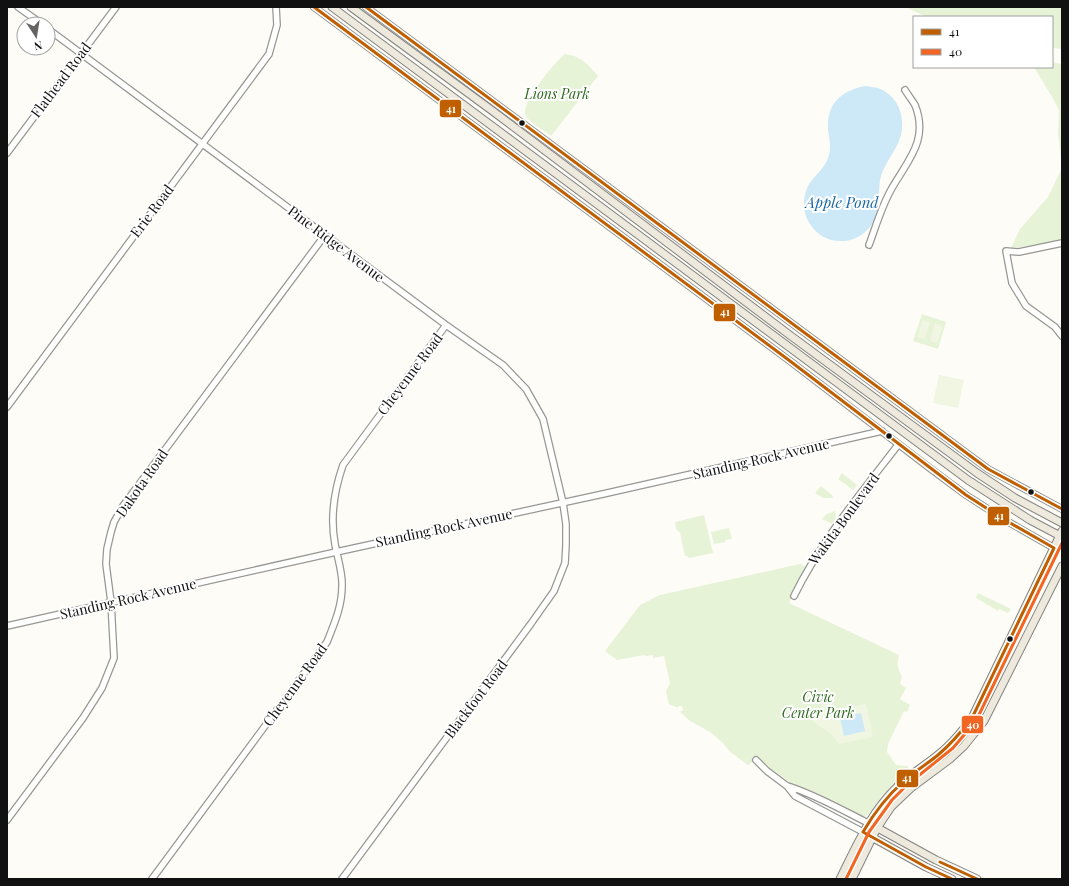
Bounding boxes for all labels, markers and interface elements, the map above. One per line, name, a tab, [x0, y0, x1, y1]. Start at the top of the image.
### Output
north arrow	[16, 16, 56, 56]
legend	[913, 16, 1053, 68]
text: 41	[949, 23, 960, 39]
street label: Flathead Road	[26, 38, 95, 121]
text: N	[33, 38, 44, 54]
text: 40	[949, 43, 962, 59]
park label: Lions Park	[524, 84, 589, 103]
line badge: 41	[439, 99, 462, 118]
text: 41	[446, 101, 456, 116]
unlabelled marker	[517, 118, 527, 128]
street label: Erie Road	[126, 181, 178, 241]
water label: Apple Pond	[804, 192, 879, 212]
street label: Pine Ridge Avenue	[284, 201, 388, 286]
line badge: 41	[713, 303, 736, 322]
text: 41	[720, 304, 730, 319]
street label: Cheyenne Road	[373, 329, 447, 419]
unlabelled marker	[884, 431, 894, 441]
street label: Standing Rock Avenue	[691, 434, 831, 483]
street label: Dakota Road	[111, 445, 172, 521]
street label: Wakita Boulevard	[803, 469, 883, 569]
unlabelled marker	[1026, 487, 1036, 497]
street label: Standing Rock Avenue	[374, 504, 514, 551]
line badge: 41	[987, 506, 1010, 526]
text: 41	[994, 508, 1004, 523]
street label: Standing Rock Avenue	[58, 574, 198, 623]
unlabelled marker	[1005, 634, 1015, 644]
street label: Cheyenne Road	[258, 639, 331, 730]
street label: Blackfoot Road	[440, 655, 511, 742]
park label: Civic Center Park	[782, 687, 854, 722]
line badge: 40	[961, 715, 984, 734]
text: 40	[967, 717, 979, 732]
line badge: 41	[896, 769, 919, 788]
text: 41	[902, 770, 912, 785]

